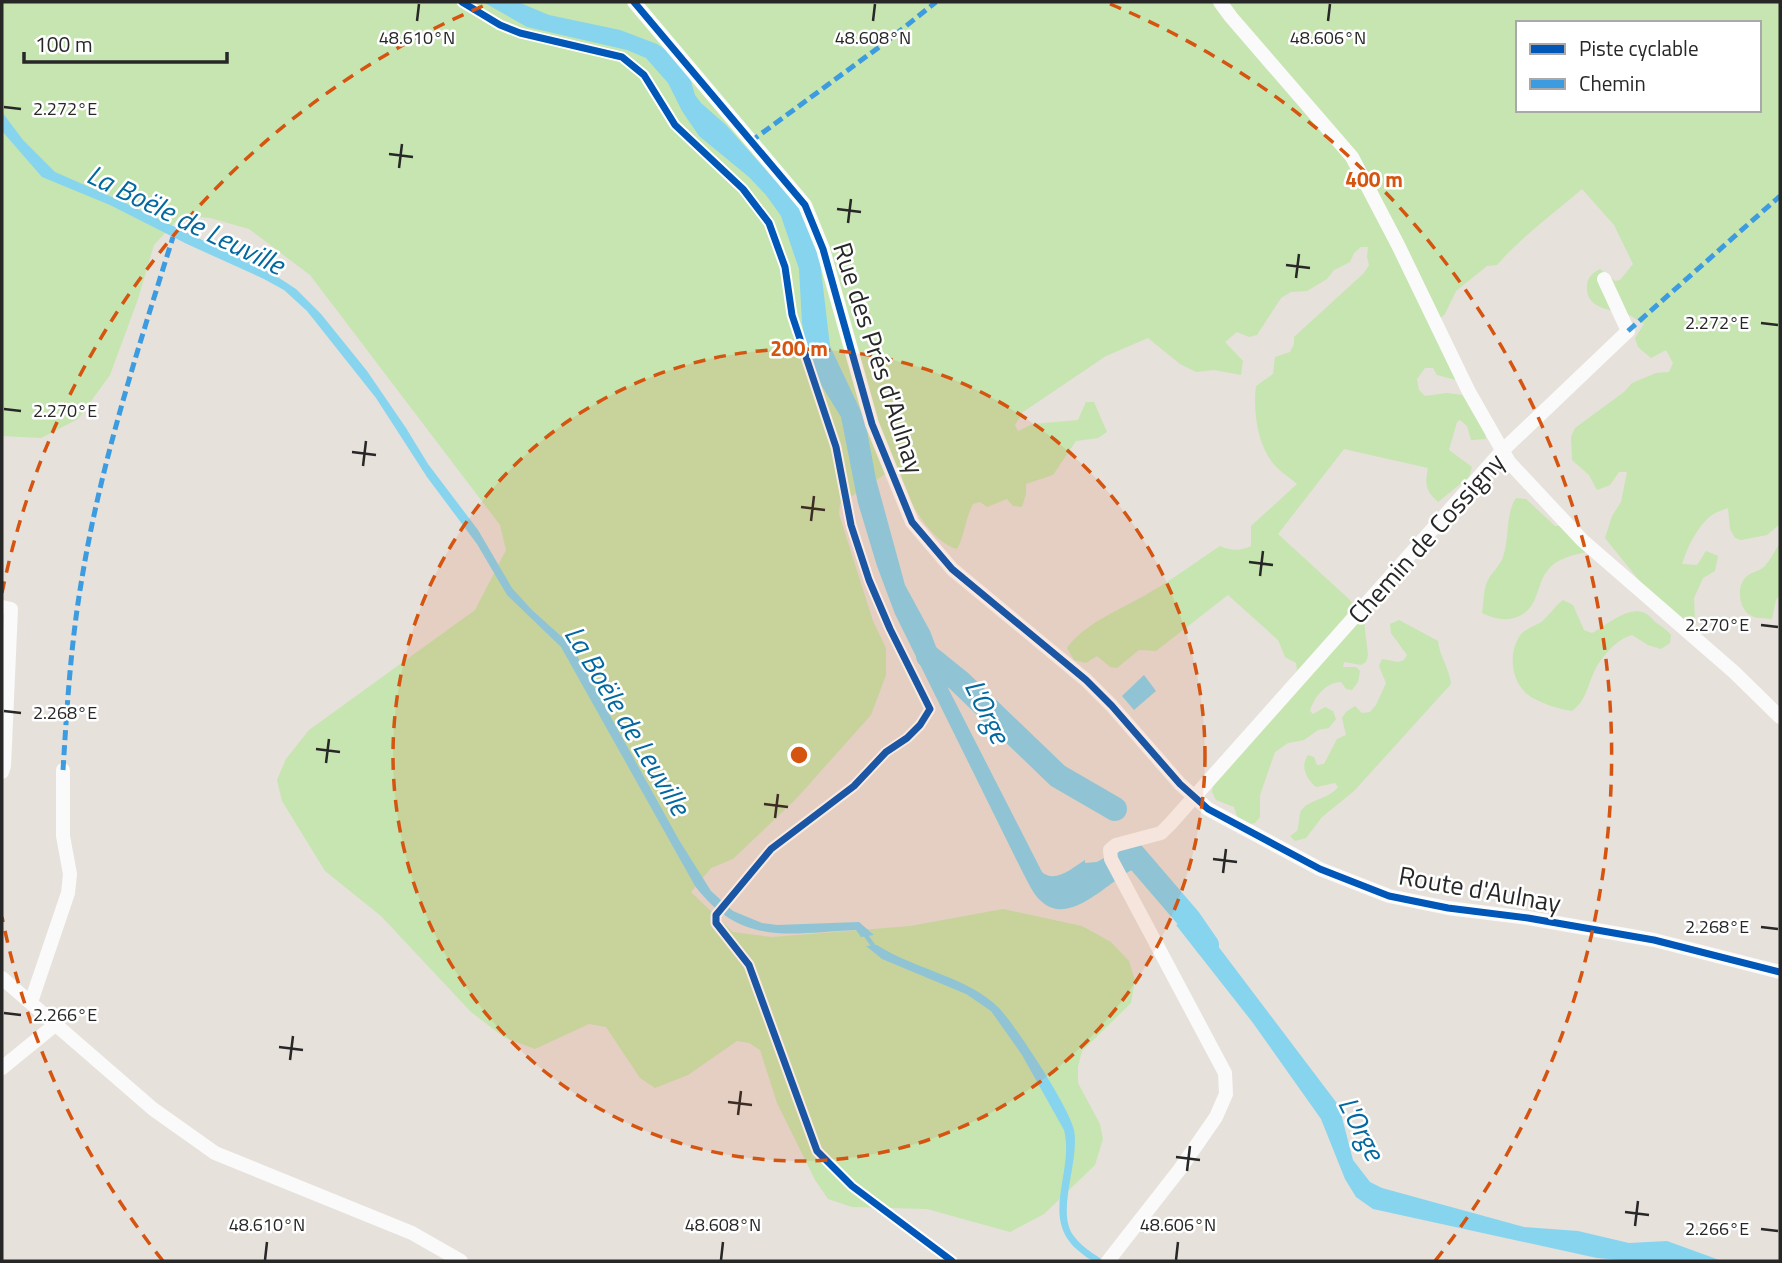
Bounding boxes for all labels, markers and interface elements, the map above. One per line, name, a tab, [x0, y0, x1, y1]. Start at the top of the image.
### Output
scale bar	[24, 21, 228, 65]
legend	[1516, 21, 1761, 112]
text: 48.610°N	[379, 24, 455, 51]
text: 48.608°N	[835, 24, 911, 51]
text: 48.606°N	[1290, 24, 1366, 51]
text: 100 m	[35, 28, 92, 60]
text: Piste cyclable	[1579, 32, 1699, 64]
text: Chemin	[1579, 67, 1646, 99]
text: 2.272°E	[33, 95, 97, 122]
water label: La Boële de Leuville	[80, 152, 294, 286]
text: 400 m	[1345, 163, 1403, 195]
street label: Rue des Prés d'Aulnay	[823, 237, 935, 479]
text: 2.272°E	[1685, 309, 1749, 336]
text: 200 m	[770, 332, 828, 364]
text: 2.270°E	[33, 397, 97, 424]
street label: Chemin de Cossigny	[1339, 444, 1513, 632]
text: 2.270°E	[1685, 611, 1749, 638]
water label: La Boële de Leuville	[554, 617, 703, 825]
water label: L'Orge	[954, 672, 1023, 752]
text: 2.268°E	[33, 699, 97, 726]
centre of rings	[787, 743, 811, 767]
street label: Route d'Aulnay	[1396, 856, 1564, 922]
text: 2.268°E	[1685, 913, 1749, 940]
text: 2.266°E	[33, 1001, 97, 1028]
water label: L'Orge	[1328, 1088, 1397, 1169]
text: 48.610°N	[229, 1211, 305, 1238]
text: 48.608°N	[685, 1211, 761, 1238]
text: 48.606°N	[1140, 1211, 1216, 1238]
text: 2.266°E	[1685, 1215, 1749, 1242]

